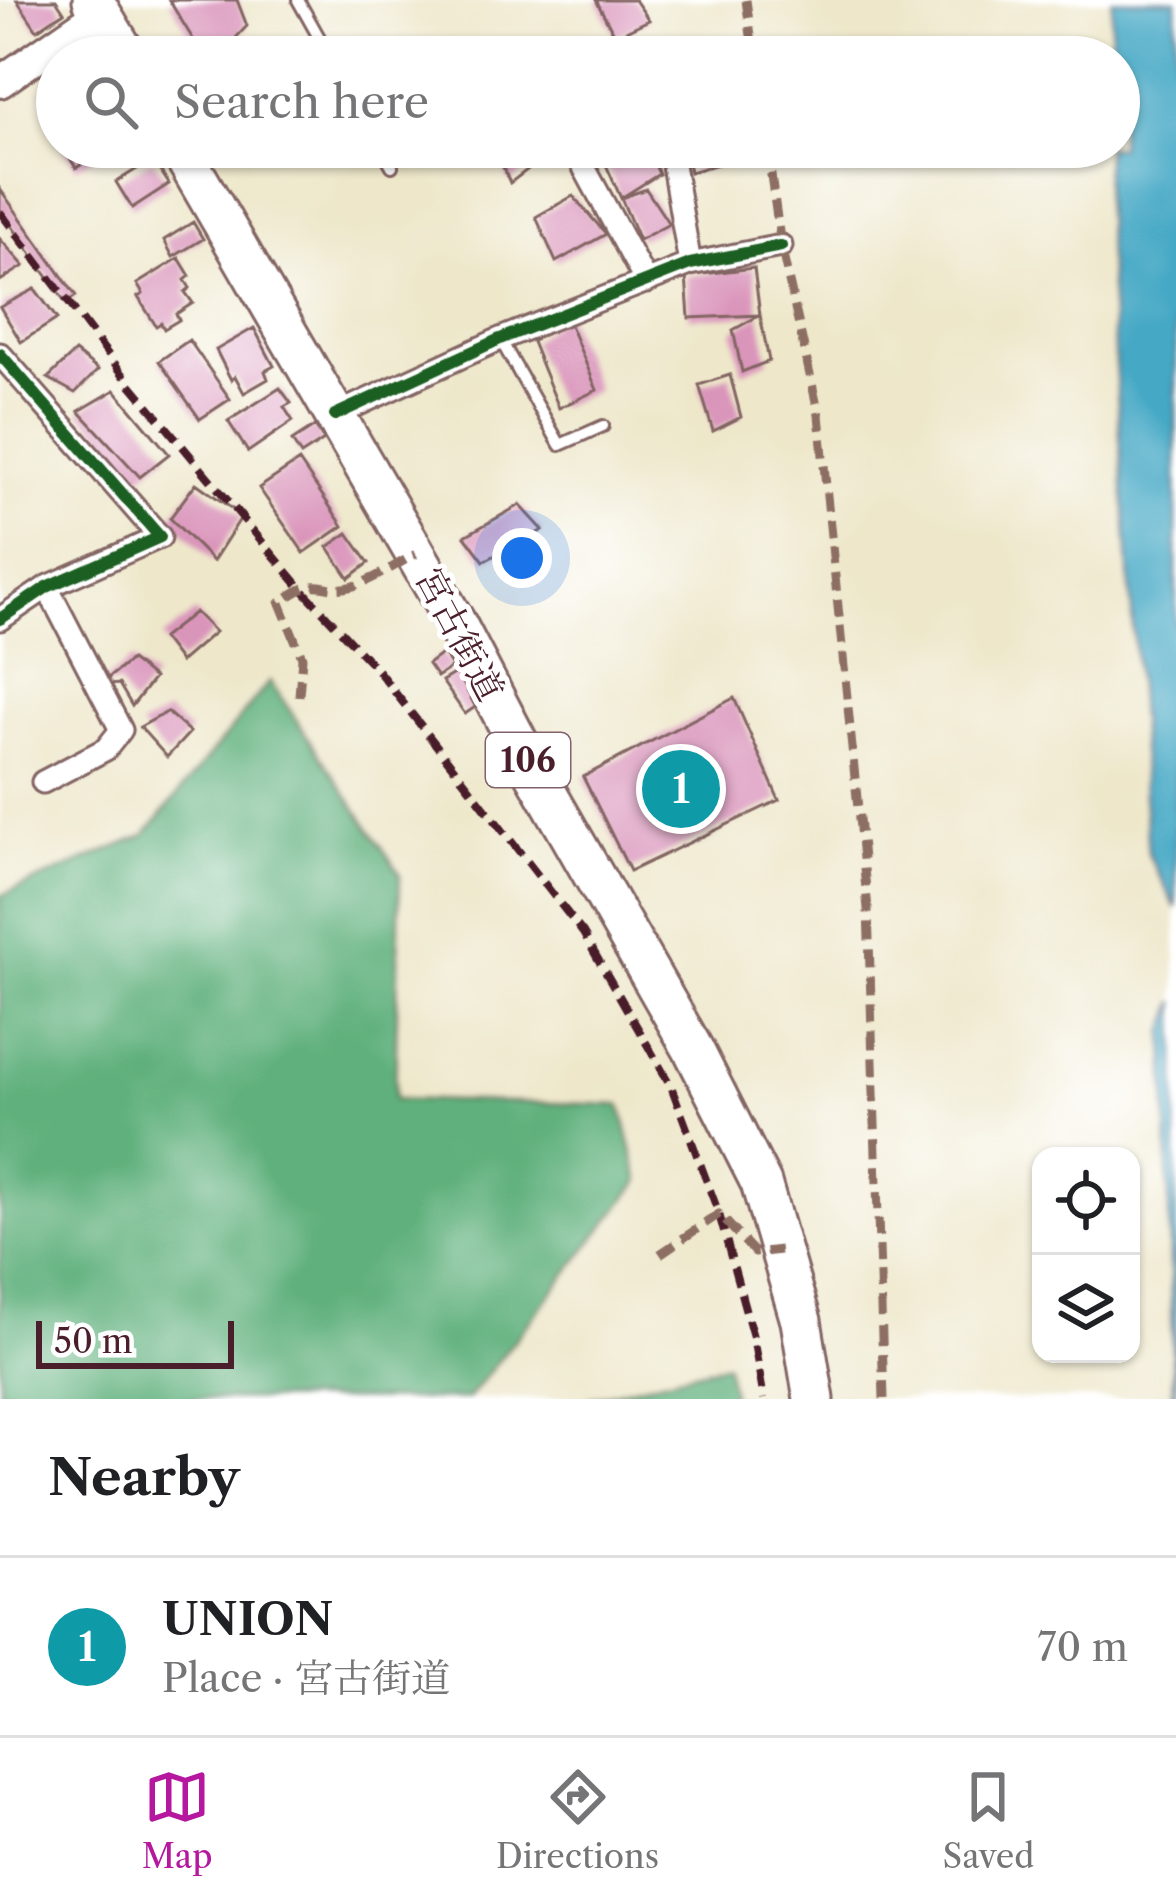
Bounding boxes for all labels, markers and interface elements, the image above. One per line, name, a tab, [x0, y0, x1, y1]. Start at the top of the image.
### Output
search box	[36, 36, 1140, 168]
icon: search	[78, 69, 144, 135]
text: Search here	[174, 74, 429, 130]
your location	[492, 528, 552, 588]
street label: 宮古街道	[407, 560, 513, 708]
road number: 106	[486, 733, 570, 787]
pin: 1	[642, 744, 720, 834]
map controls	[1032, 1147, 1140, 1363]
button: locate	[1032, 1147, 1140, 1255]
button: layers	[1032, 1255, 1140, 1363]
scale bar	[36, 1315, 234, 1368]
text: 50 m	[54, 1321, 132, 1362]
text: Nearby	[48, 1446, 240, 1508]
text: UNION	[162, 1591, 333, 1647]
text: 1	[78, 1623, 96, 1671]
text: 70 m	[1037, 1623, 1128, 1671]
text: Place · 宮古街道	[162, 1654, 450, 1702]
tab: Map	[142, 1764, 213, 1877]
tab: Directions	[496, 1764, 659, 1877]
tab: Saved	[943, 1764, 1034, 1877]

